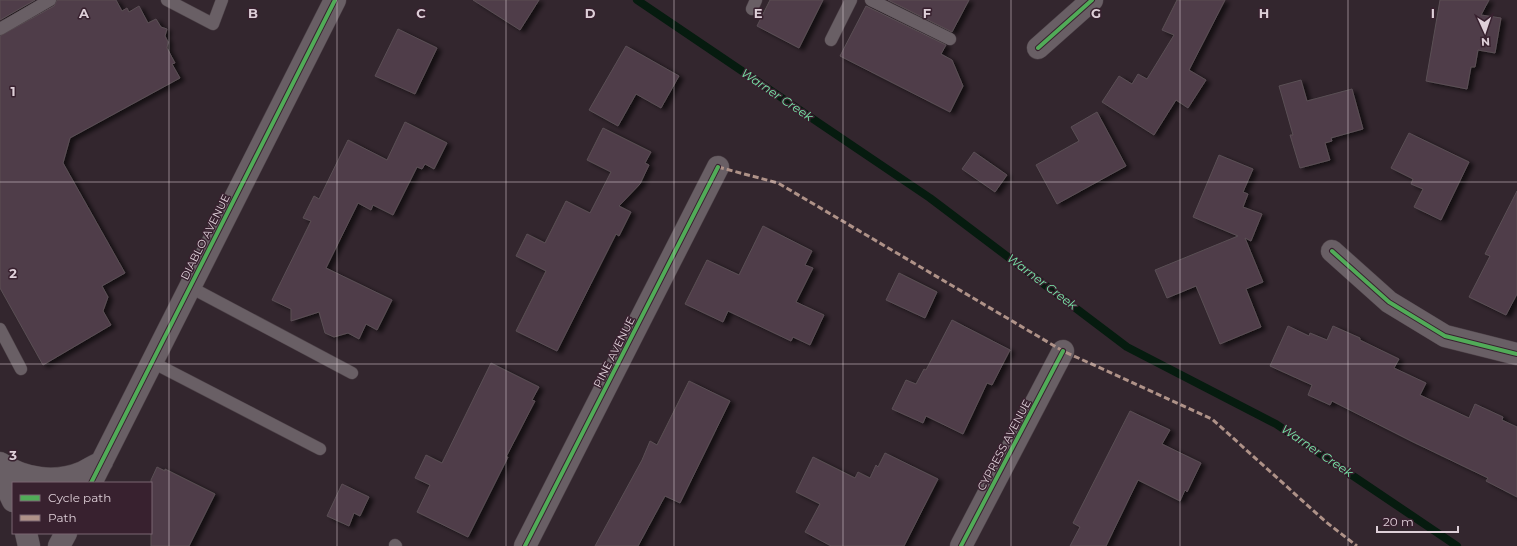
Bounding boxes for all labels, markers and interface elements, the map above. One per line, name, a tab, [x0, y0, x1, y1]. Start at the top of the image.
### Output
text: A	[78, 5, 90, 21]
text: B	[248, 5, 258, 21]
text: C	[416, 5, 426, 21]
text: D	[585, 5, 596, 21]
text: E	[754, 5, 763, 21]
text: F	[923, 5, 931, 21]
text: G	[1091, 5, 1101, 21]
text: H	[1259, 5, 1269, 21]
text: I	[1431, 5, 1435, 21]
north arrow	[1465, 12, 1505, 52]
text: N	[1481, 35, 1490, 49]
water label: Warner Creek	[738, 65, 817, 125]
text: 1	[10, 83, 16, 99]
street label: DIABLO AVENUE	[177, 192, 233, 282]
water label: Warner Creek	[1004, 250, 1081, 313]
text: 2	[9, 265, 17, 281]
street label: PINE AVENUE	[590, 314, 638, 390]
street label: CYPRESS AVENUE	[974, 397, 1034, 493]
water label: Warner Creek	[1278, 421, 1357, 481]
text: 3	[8, 447, 17, 463]
legend	[12, 482, 152, 534]
text: Cycle path	[48, 490, 111, 505]
scale bar	[1377, 508, 1458, 534]
text: Path	[48, 510, 77, 525]
text: 20 m	[1383, 514, 1414, 529]

